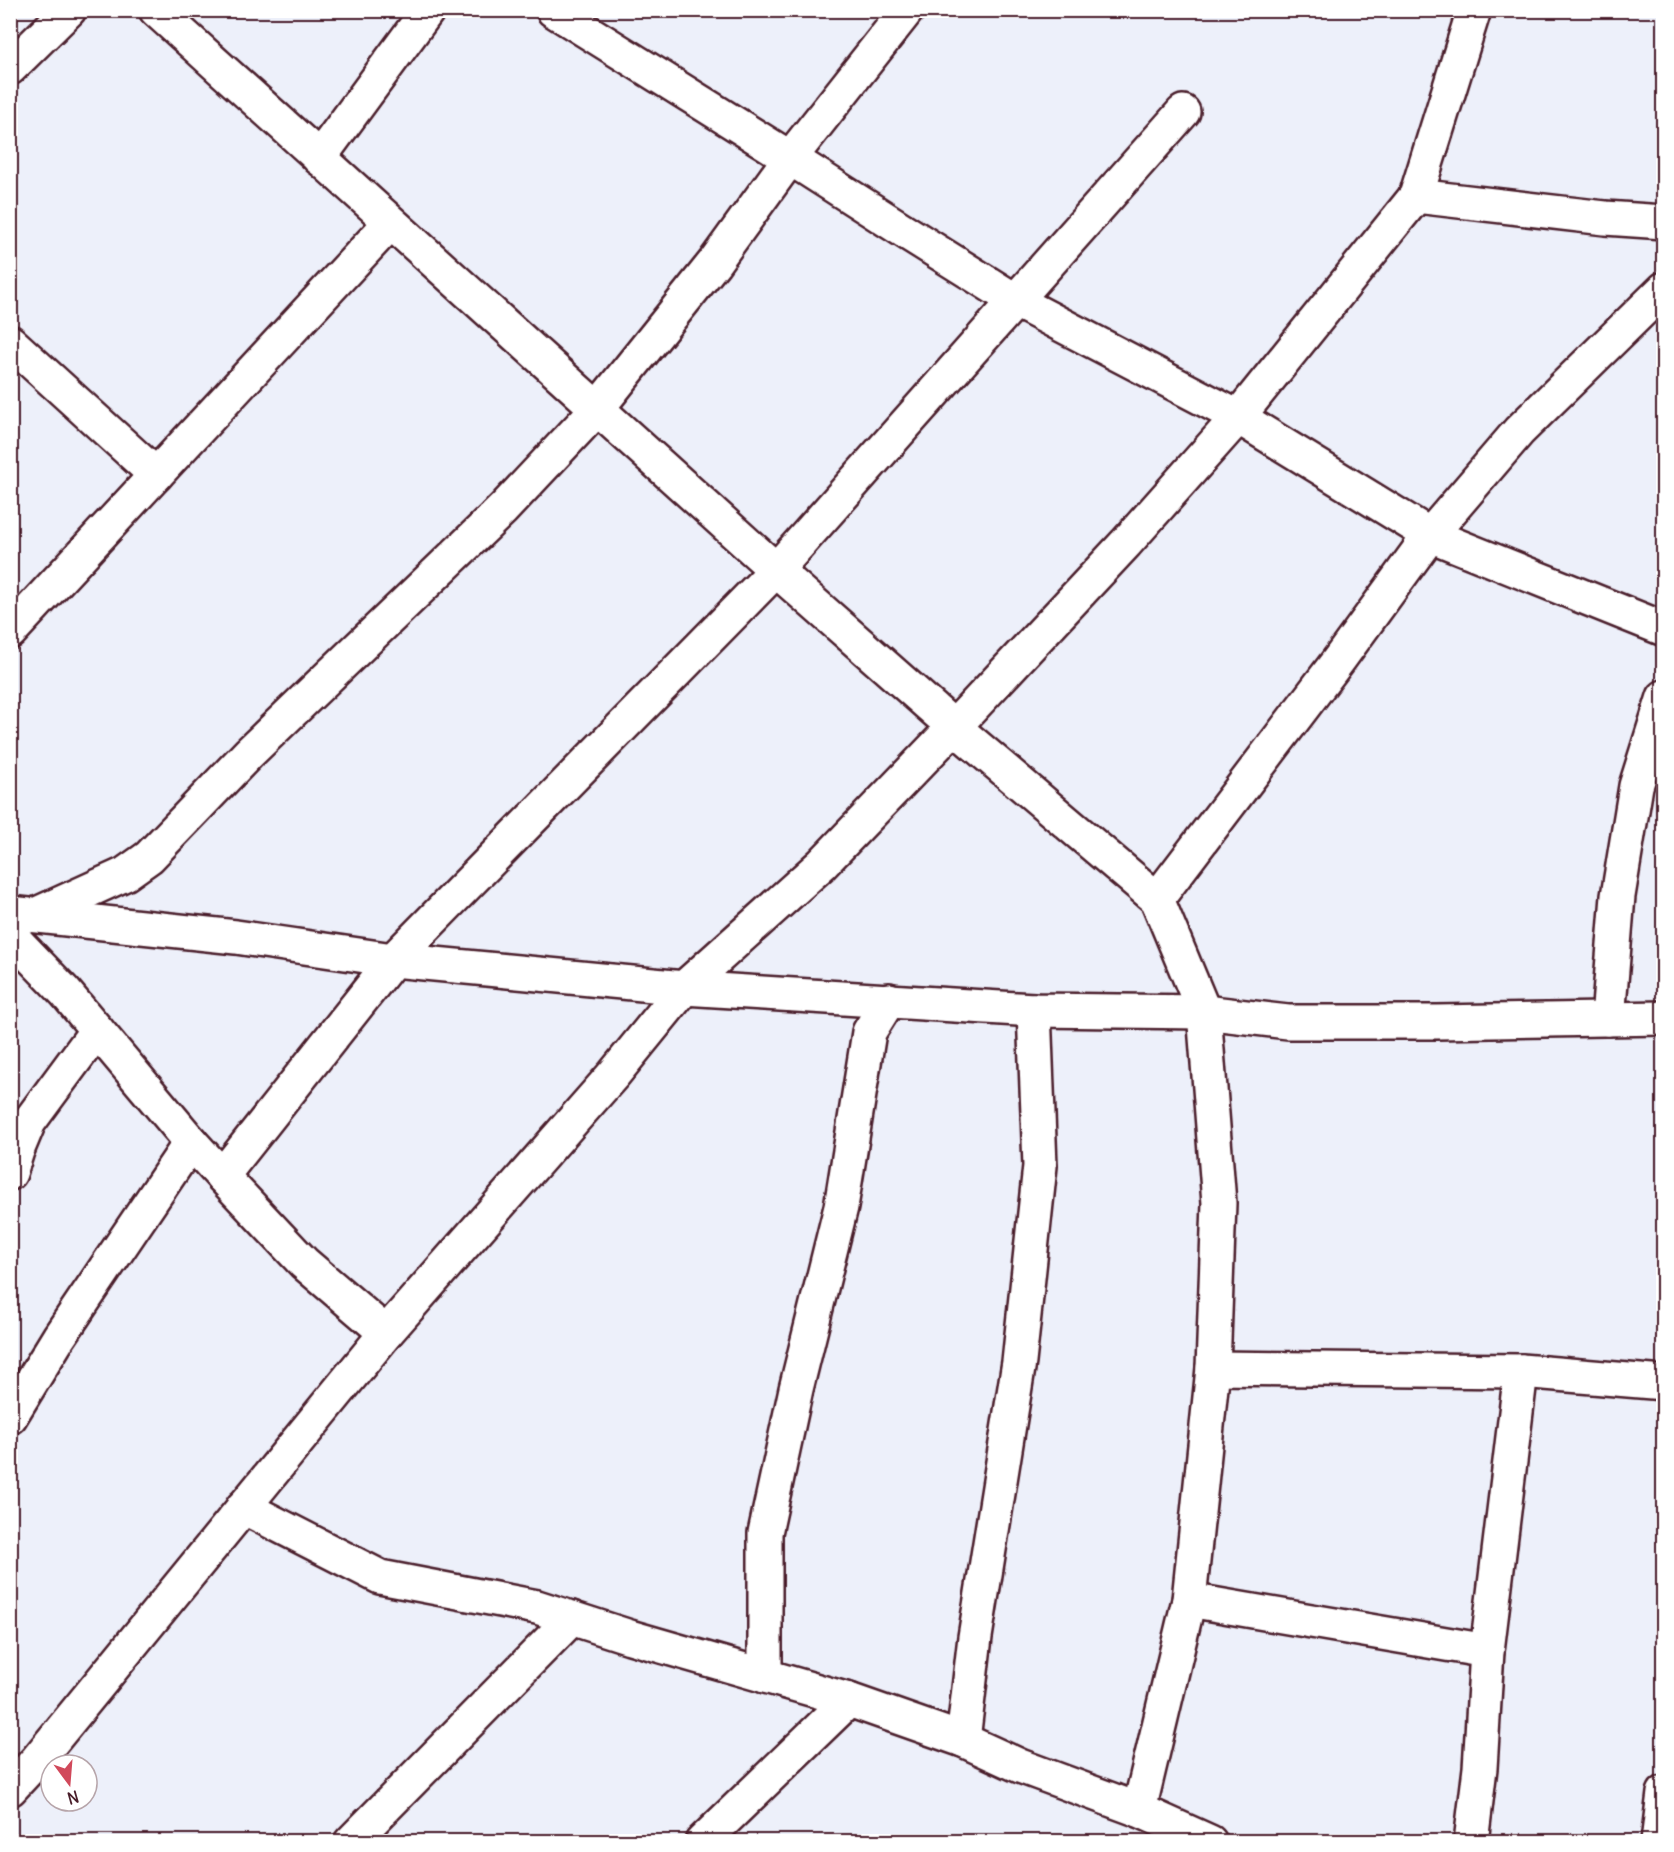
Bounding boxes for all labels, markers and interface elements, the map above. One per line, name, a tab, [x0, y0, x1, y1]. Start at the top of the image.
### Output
north arrow	[39, 1753, 99, 1813]
text: N	[65, 1786, 81, 1809]

